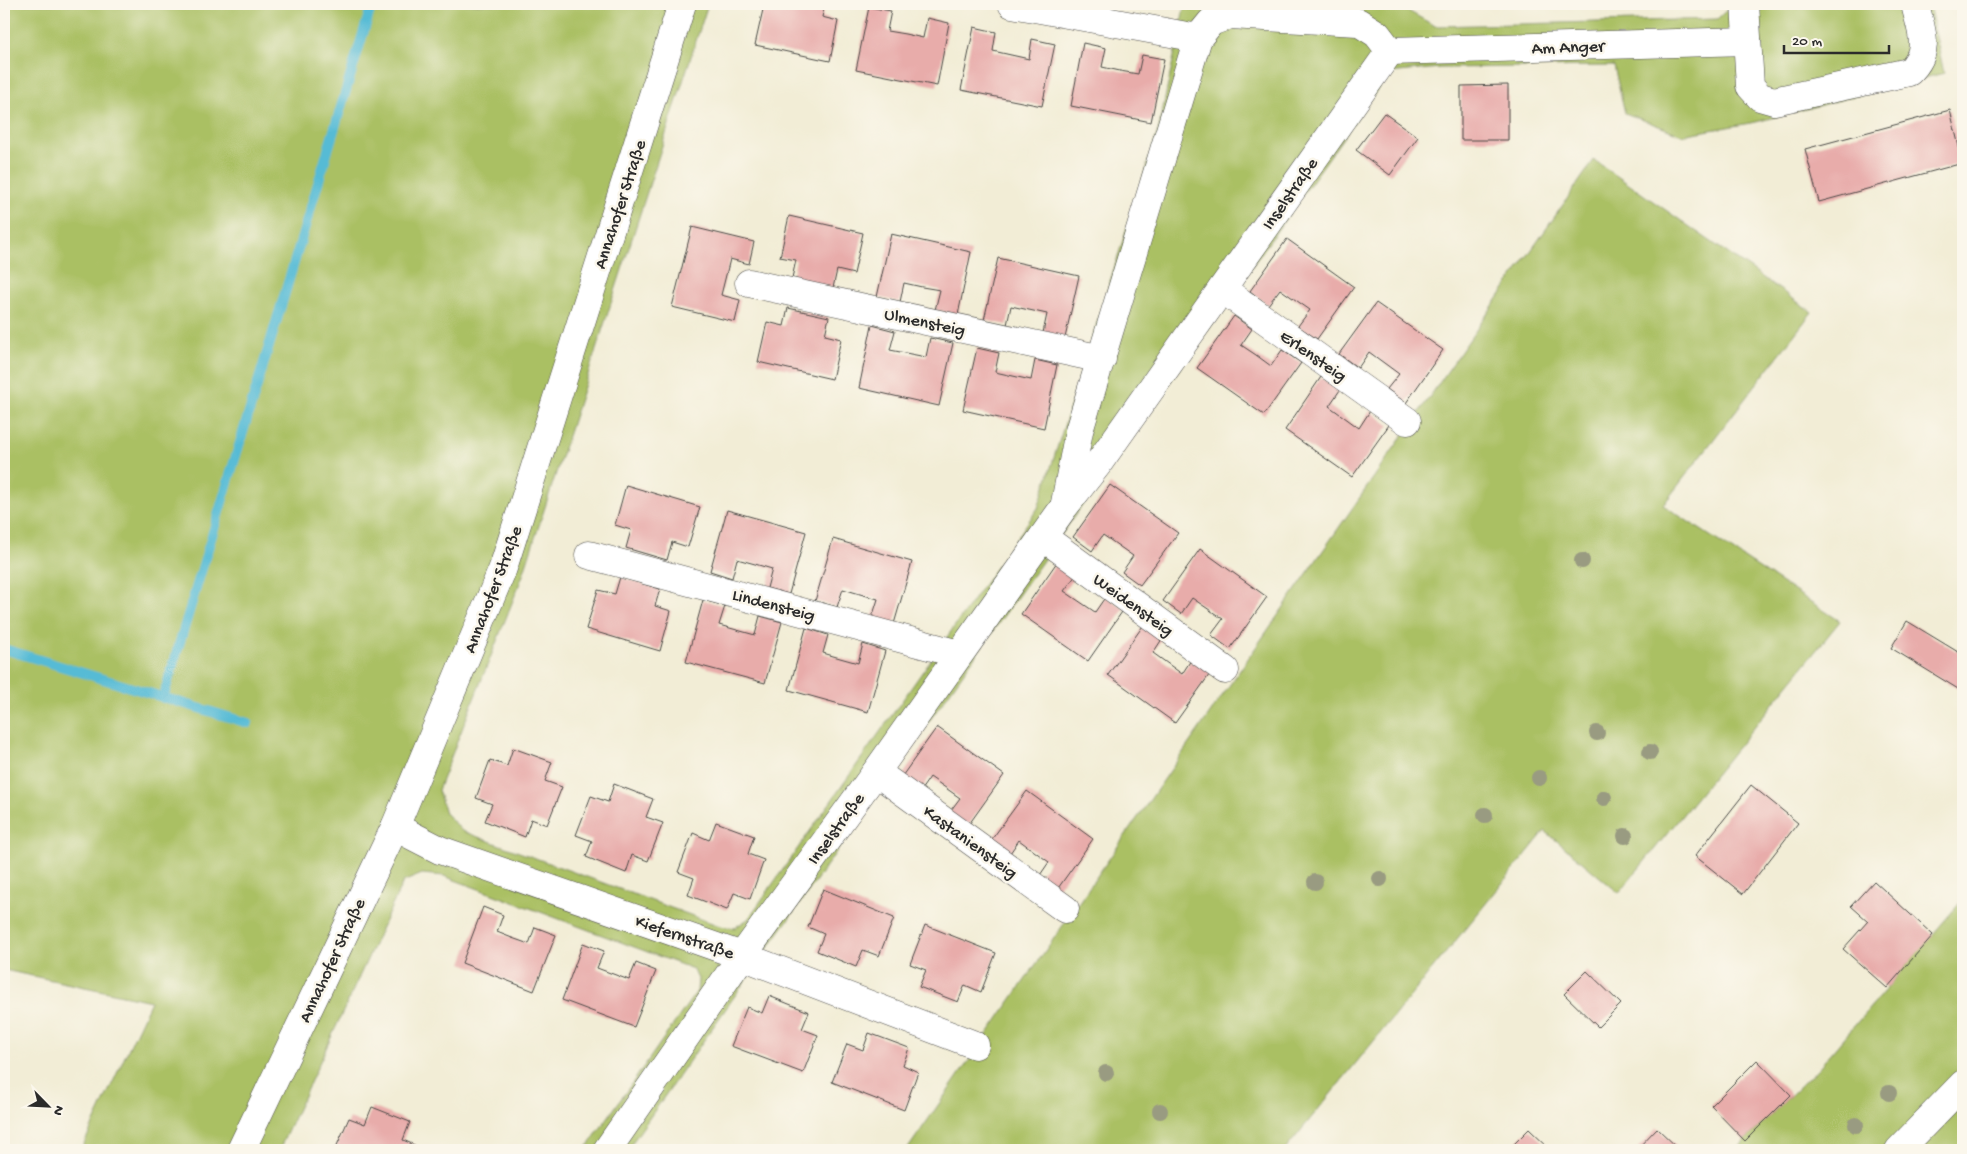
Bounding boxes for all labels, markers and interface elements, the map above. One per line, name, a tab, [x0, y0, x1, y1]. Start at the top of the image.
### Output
scale bar	[1784, 22, 1890, 54]
text: 20 m	[1792, 33, 1822, 51]
street label: Am Anger	[1531, 37, 1606, 60]
street label: Annahofer Straße	[591, 137, 652, 272]
street label: Inselstraße	[1259, 154, 1324, 235]
street label: Ulmensteig	[882, 305, 967, 342]
street label: Erlensteig	[1275, 326, 1350, 388]
street label: Annahofer Straße	[460, 523, 528, 656]
street label: Weidensteig	[1088, 570, 1177, 642]
street label: Lindensteig	[730, 585, 817, 628]
street label: Inselstraße	[804, 789, 870, 869]
street label: Kastaniensteig	[918, 802, 1021, 884]
street label: Annahofer Straße	[295, 895, 371, 1026]
street label: Kiefernstraße	[632, 912, 737, 965]
north arrow	[22, 1082, 72, 1132]
text: N	[48, 1103, 67, 1118]

